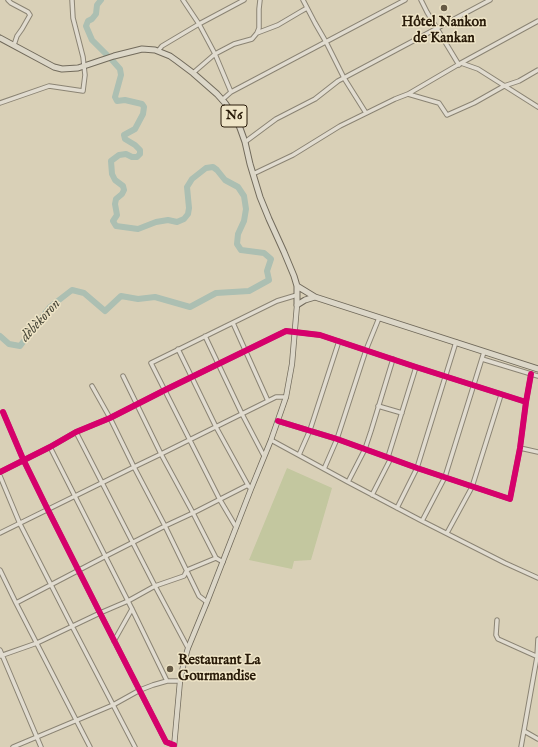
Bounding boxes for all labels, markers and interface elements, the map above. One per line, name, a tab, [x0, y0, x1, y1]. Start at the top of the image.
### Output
marker: Hôtel Nankon de Kankan	[439, 3, 449, 13]
place label: Hôtel Nankon de Kankan	[401, 15, 487, 48]
road number: N6	[221, 105, 247, 127]
water label: dèbèkoron	[17, 296, 65, 346]
place label: Restaurant La Gourmandise	[178, 653, 261, 686]
marker: Restaurant La Gourmandise	[165, 664, 175, 674]

